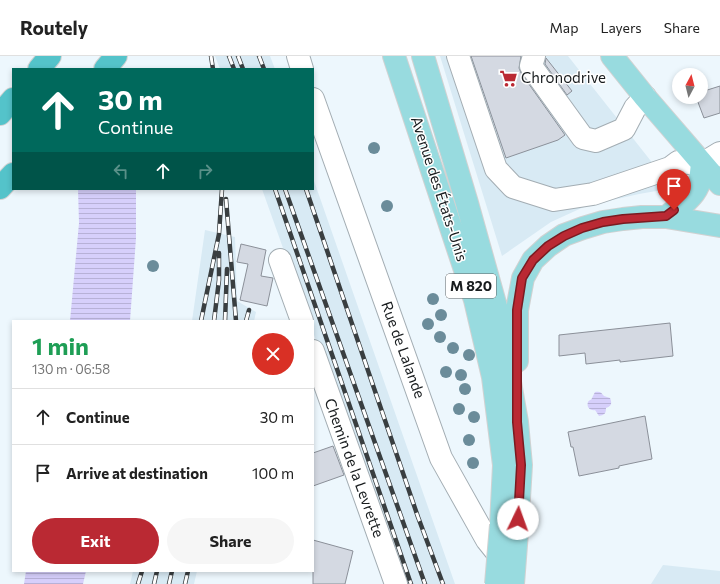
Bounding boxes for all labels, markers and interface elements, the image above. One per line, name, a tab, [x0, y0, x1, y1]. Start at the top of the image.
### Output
text: Routely	[20, 16, 88, 39]
text: Map	[550, 19, 578, 36]
text: Layers	[600, 19, 642, 36]
text: Share	[664, 19, 700, 36]
supermarket icon: Chronodrive	[498, 68, 518, 88]
place label: Chronodrive	[521, 68, 606, 86]
north arrow	[672, 68, 708, 104]
map controls	[672, 68, 708, 104]
text: 30 m	[98, 82, 163, 116]
icon: ahead	[32, 84, 84, 136]
street label: Avenue des États-Unis	[408, 114, 473, 264]
text: Continue	[98, 116, 173, 138]
icon: left	[110, 160, 132, 182]
icon: ahead	[152, 160, 174, 182]
icon: right	[194, 160, 216, 182]
pin	[657, 169, 691, 210]
icon: arrive	[663, 175, 685, 197]
road number: M 820	[446, 274, 496, 298]
street label: Rue de Lalande	[378, 299, 430, 401]
text: 1 min	[32, 331, 89, 360]
button: close	[252, 333, 294, 375]
text: 130 m · 06:58	[32, 361, 110, 377]
street label: Chemin de la Levrette	[321, 396, 389, 540]
icon: ahead	[32, 406, 54, 428]
text: Continue	[66, 408, 130, 426]
text: 30 m	[260, 408, 294, 426]
icon: arrive	[32, 462, 54, 484]
text: Arrive at destination	[66, 464, 208, 482]
text: 100 m	[252, 464, 294, 482]
position arrow	[497, 498, 539, 540]
button: Exit	[32, 518, 159, 564]
button: Share	[167, 518, 294, 564]

